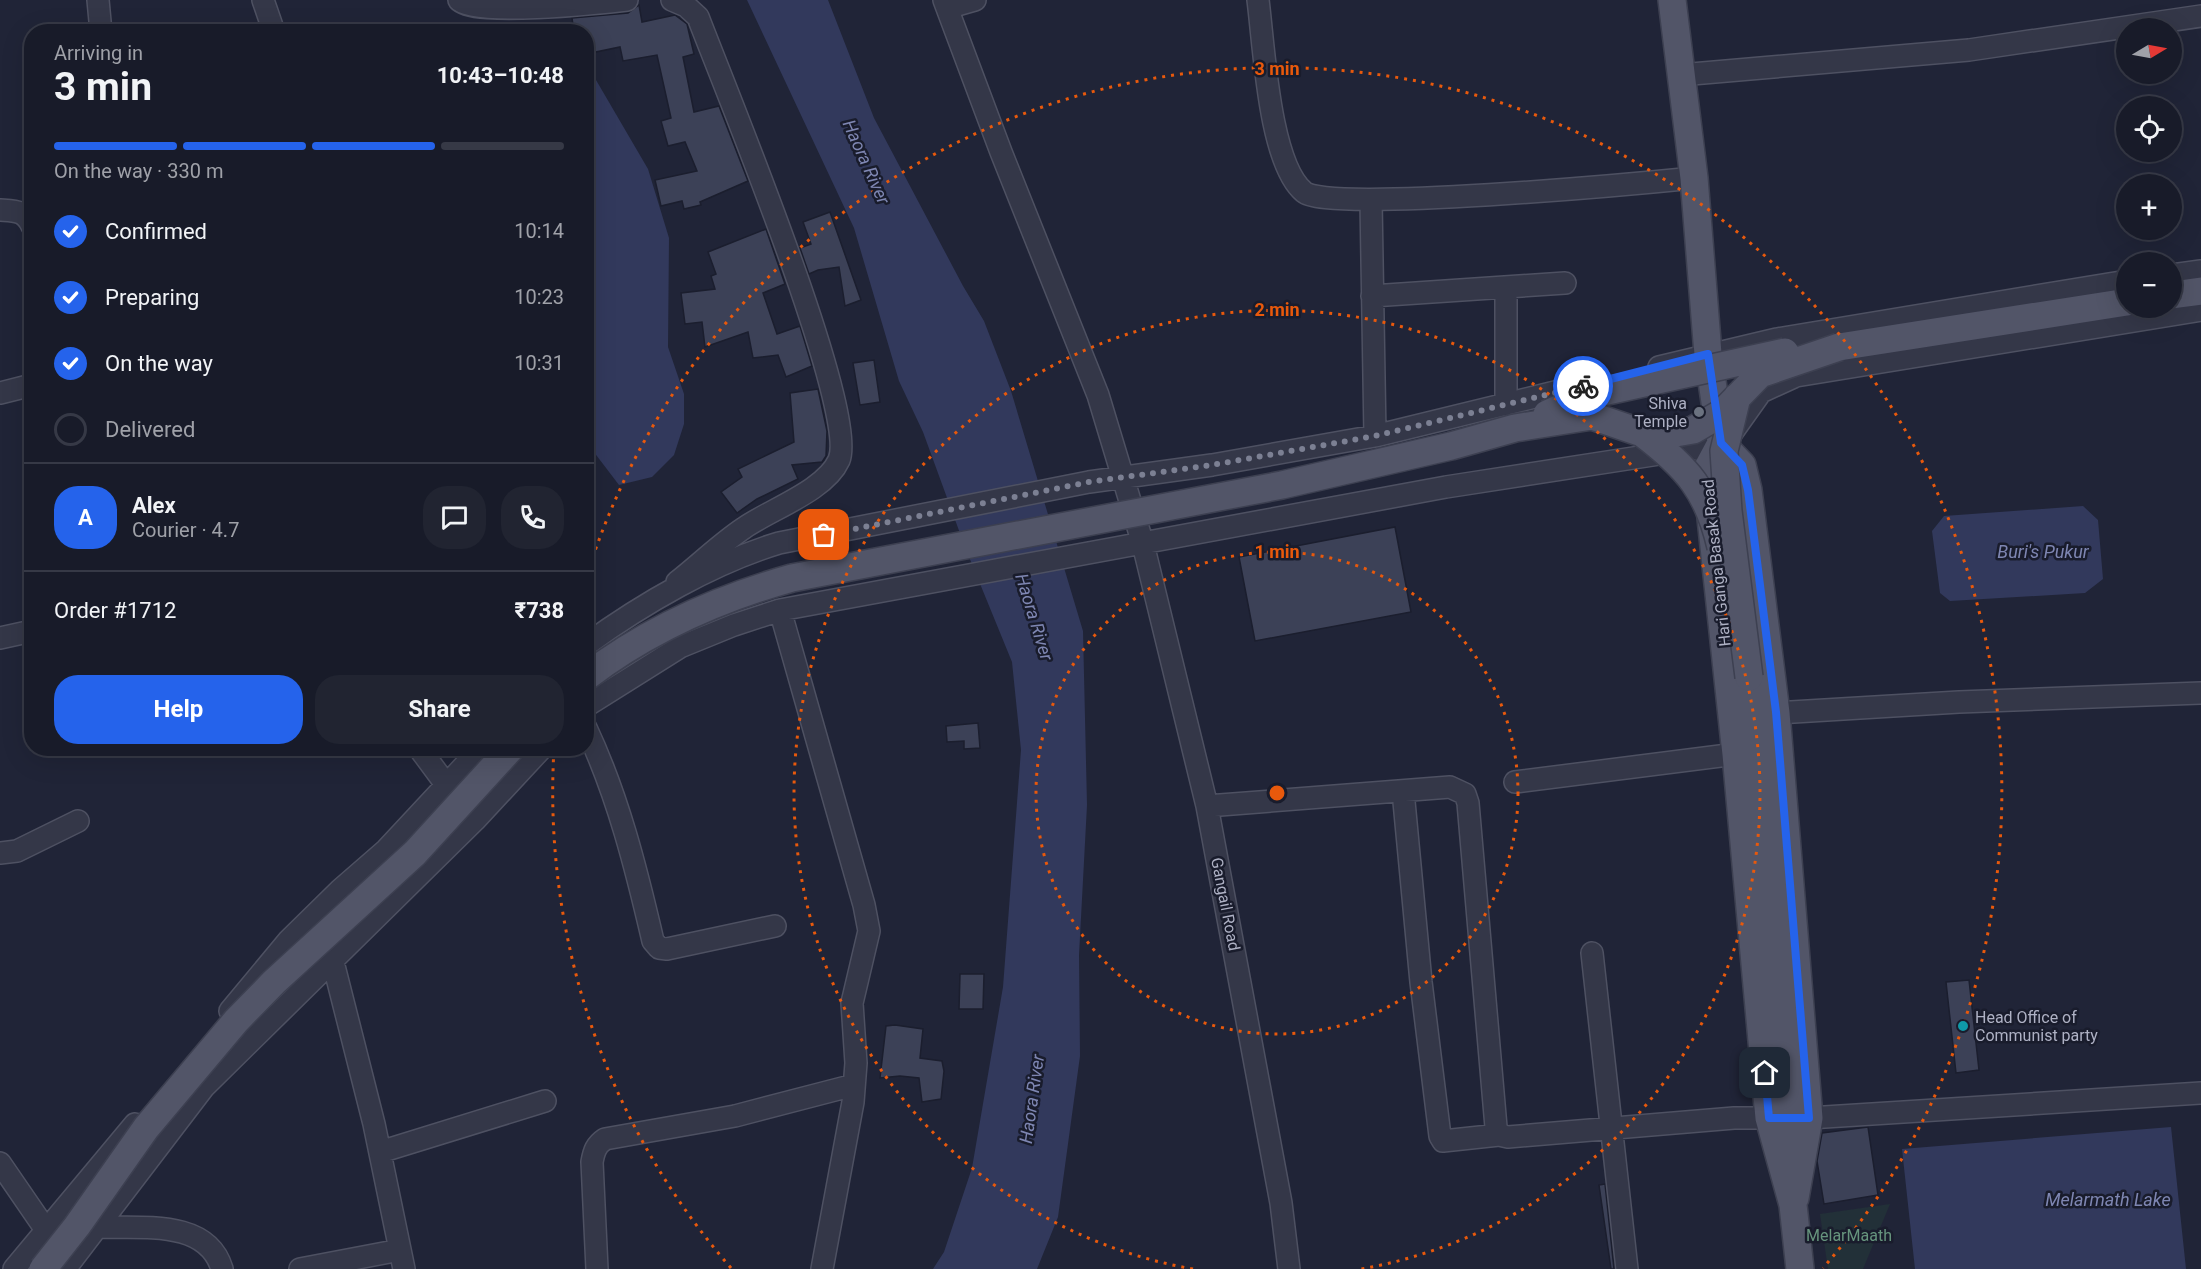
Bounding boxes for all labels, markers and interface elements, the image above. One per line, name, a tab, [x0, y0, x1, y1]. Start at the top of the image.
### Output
north arrow	[2116, 18, 2182, 84]
map controls	[2116, 18, 2182, 318]
text: Arriving in	[54, 41, 143, 65]
text: 3 min	[1254, 58, 1300, 79]
text: 10:43–10:48	[437, 63, 564, 88]
text: 3 min	[54, 64, 152, 110]
button: locate	[2116, 96, 2182, 162]
water label: Haora River	[839, 116, 895, 208]
text: On the way · 330 m	[54, 159, 223, 183]
button: +	[2116, 174, 2182, 240]
icon: check	[54, 215, 87, 248]
text: Confirmed	[105, 219, 207, 244]
text: 10:14	[514, 219, 564, 243]
button: −	[2116, 252, 2182, 318]
icon: check	[54, 281, 87, 314]
text: Preparing	[105, 285, 199, 310]
text: 10:23	[514, 285, 564, 309]
text: 2 min	[1254, 299, 1300, 320]
icon: check	[54, 347, 87, 380]
text: On the way	[105, 351, 213, 376]
text: 10:31	[514, 351, 564, 375]
courier	[1553, 356, 1613, 416]
icon: bike	[1567, 370, 1600, 403]
place label: Shiva Temple	[1634, 394, 1687, 431]
marker: Shiva Temple	[1692, 405, 1706, 419]
text: Delivered	[105, 417, 195, 442]
street label: Hari Ganga Basak Road	[1698, 478, 1735, 647]
button: chat	[423, 486, 486, 549]
button: phone	[501, 486, 564, 549]
text: Alex	[132, 493, 176, 518]
text: A	[78, 505, 93, 530]
pin	[798, 509, 849, 560]
text: Courier · 4.7	[132, 518, 239, 542]
icon: bag	[807, 518, 840, 551]
text: 1 min	[1254, 541, 1300, 562]
water label: Buri's Pukur	[1997, 541, 2090, 562]
water label: Haora River	[1011, 571, 1058, 664]
text: Order #1712	[54, 598, 176, 623]
text: ₹738	[515, 598, 564, 623]
button: Help	[54, 675, 303, 744]
button: Share	[315, 675, 564, 744]
centre of rings	[1267, 783, 1287, 803]
street label: Gangail Road	[1207, 856, 1244, 952]
place label: Head Office of Communist party	[1975, 1008, 2098, 1045]
marker: Head Office of Communist party	[1956, 1019, 1970, 1033]
pin	[1739, 1047, 1790, 1098]
water label: Haora River	[1015, 1052, 1048, 1145]
icon: home	[1748, 1056, 1781, 1089]
water label: Melarmath Lake	[2045, 1189, 2171, 1210]
park label: MelarMaath	[1806, 1226, 1892, 1245]

